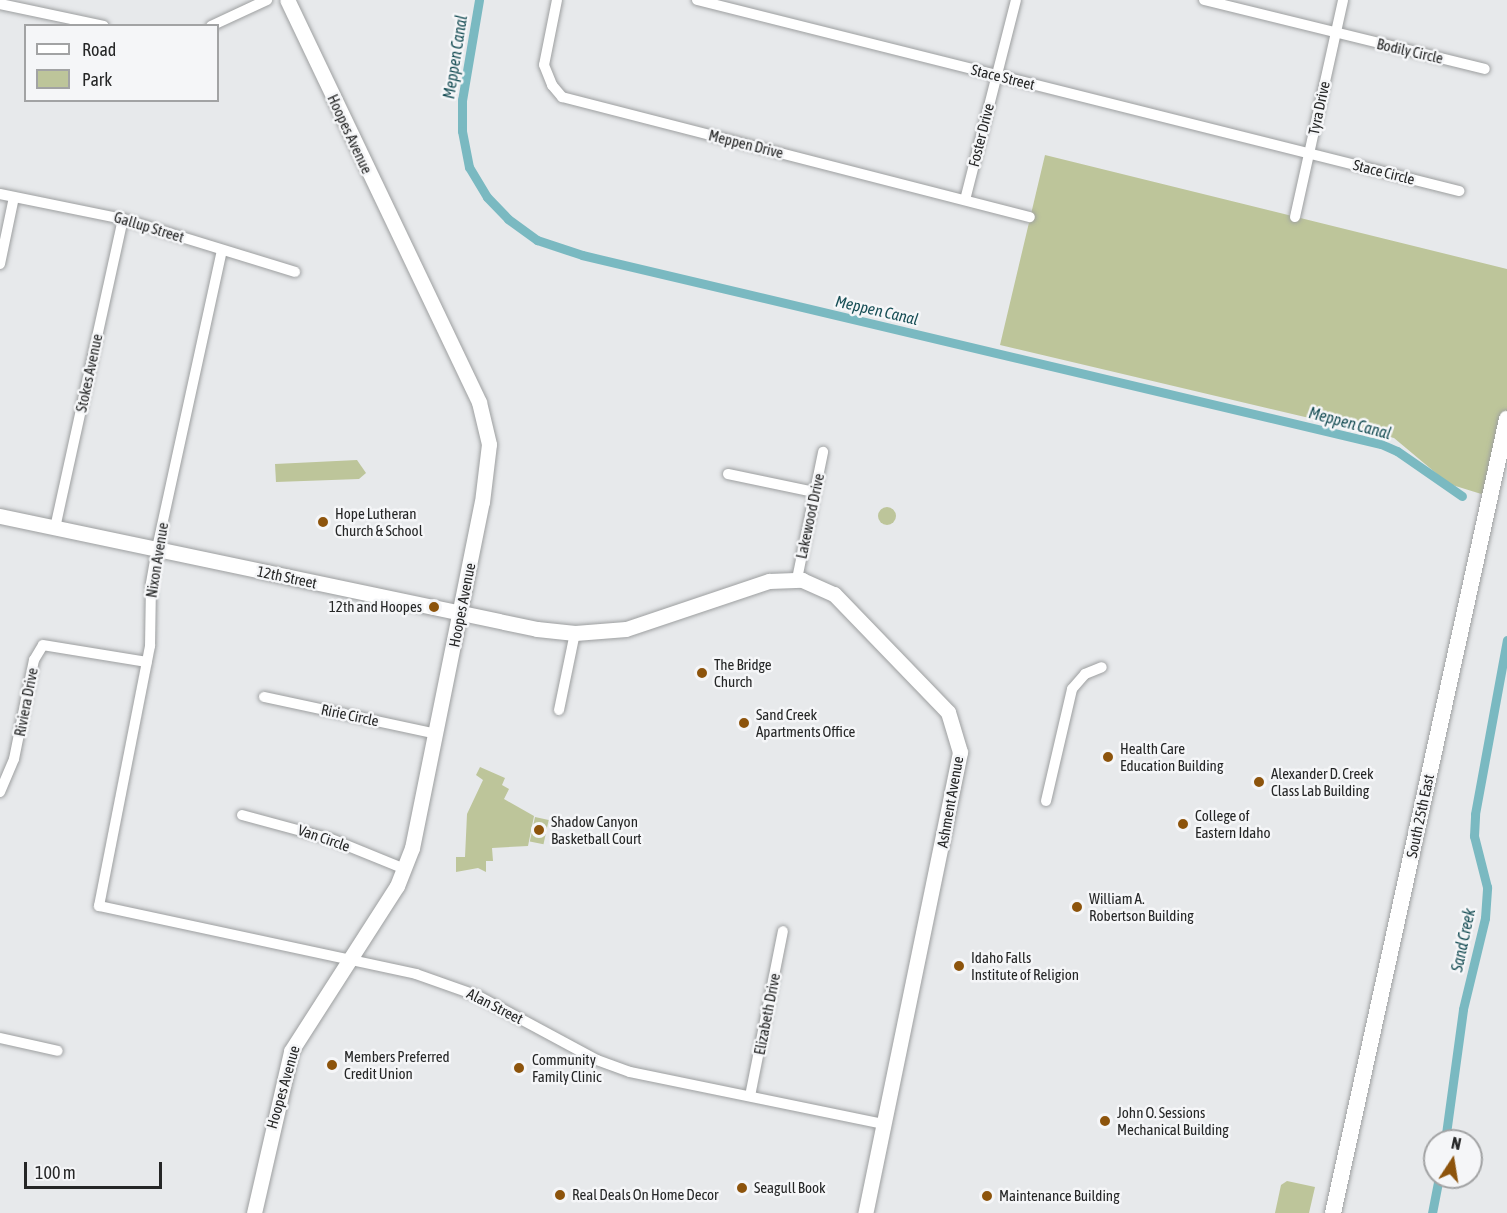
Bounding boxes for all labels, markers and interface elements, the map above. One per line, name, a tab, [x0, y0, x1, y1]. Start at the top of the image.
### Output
water label: Meppen Canal	[439, 14, 471, 100]
legend	[24, 24, 219, 102]
street label: Bodily Circle	[1375, 35, 1445, 67]
text: Road	[82, 39, 116, 60]
street label: Stace Street	[969, 60, 1037, 94]
text: Park	[82, 69, 112, 90]
street label: Tyra Drive	[1305, 80, 1333, 136]
street label: Hoopes Avenue	[324, 91, 376, 177]
street label: Foster Drive	[964, 101, 998, 169]
street label: Meppen Drive	[707, 126, 785, 162]
street label: Stace Circle	[1351, 156, 1417, 188]
street label: Gallup Street	[112, 208, 186, 246]
water label: Meppen Canal	[834, 291, 920, 329]
street label: Stokes Avenue	[72, 332, 106, 414]
water label: Meppen Canal	[1307, 403, 1393, 443]
street label: Lakewood Drive	[792, 472, 828, 560]
place label: Hope Lutheran Church & School	[335, 504, 423, 539]
marker: Hope Lutheran Church & School	[316, 515, 330, 529]
street label: Nixon Avenue	[142, 521, 172, 599]
street label: Hoopes Avenue	[445, 561, 479, 649]
street label: 12th Street	[255, 562, 319, 592]
place label: 12th and Hoopes	[329, 598, 422, 616]
marker: 12th and Hoopes	[427, 600, 441, 614]
place label: The Bridge Church	[714, 655, 771, 690]
street label: Riviera Drive	[11, 666, 41, 738]
marker: The Bridge Church	[695, 666, 709, 680]
street label: Ririe Circle	[320, 700, 380, 730]
place label: Sand Creek Apartments Office	[756, 705, 855, 740]
marker: Sand Creek Apartments Office	[737, 716, 751, 730]
place label: Health Care Education Building	[1120, 739, 1223, 774]
marker: Health Care Education Building	[1101, 750, 1115, 764]
street label: Ashment Avenue	[933, 755, 967, 849]
place label: Alexander D. Creek Class Lab Building	[1271, 764, 1374, 799]
street label: South 25th East	[1402, 773, 1438, 859]
marker: Alexander D. Creek Class Lab Building	[1252, 775, 1266, 789]
place label: College of Eastern Idaho	[1195, 806, 1271, 841]
place label: Shadow Canyon Basketball Court	[551, 812, 642, 847]
marker: College of Eastern Idaho	[1176, 817, 1190, 831]
street label: Van Circle	[296, 821, 352, 855]
marker: Shadow Canyon Basketball Court	[532, 823, 546, 837]
place label: William A. Robertson Building	[1089, 889, 1194, 924]
marker: William A. Robertson Building	[1070, 900, 1084, 914]
water label: Sand Creek	[1447, 907, 1479, 973]
place label: Idaho Falls Institute of Religion	[971, 948, 1079, 983]
marker: Idaho Falls Institute of Religion	[952, 959, 966, 973]
street label: Elizabeth Drive	[750, 972, 784, 1056]
street label: Alan Street	[464, 984, 526, 1028]
street label: Hoopes Avenue	[263, 1043, 303, 1131]
place label: Members Preferred Credit Union	[344, 1047, 450, 1082]
place label: Community Family Clinic	[532, 1050, 601, 1085]
marker: Members Preferred Credit Union	[325, 1058, 339, 1072]
marker: Community Family Clinic	[510, 1059, 528, 1077]
place label: John O. Sessions Mechanical Building	[1117, 1103, 1229, 1138]
marker: John O. Sessions Mechanical Building	[1098, 1114, 1112, 1128]
north arrow	[1423, 1129, 1483, 1189]
text: N	[1450, 1134, 1463, 1153]
scale bar	[27, 1150, 165, 1188]
text: 100 m	[35, 1162, 76, 1183]
place label: Seagull Book	[754, 1179, 826, 1197]
marker: Seagull Book	[735, 1181, 749, 1195]
place label: Real Deals On Home Decor	[572, 1186, 719, 1204]
place label: Maintenance Building	[999, 1187, 1120, 1205]
marker: Real Deals On Home Decor	[553, 1188, 567, 1202]
marker: Maintenance Building	[980, 1189, 994, 1203]

